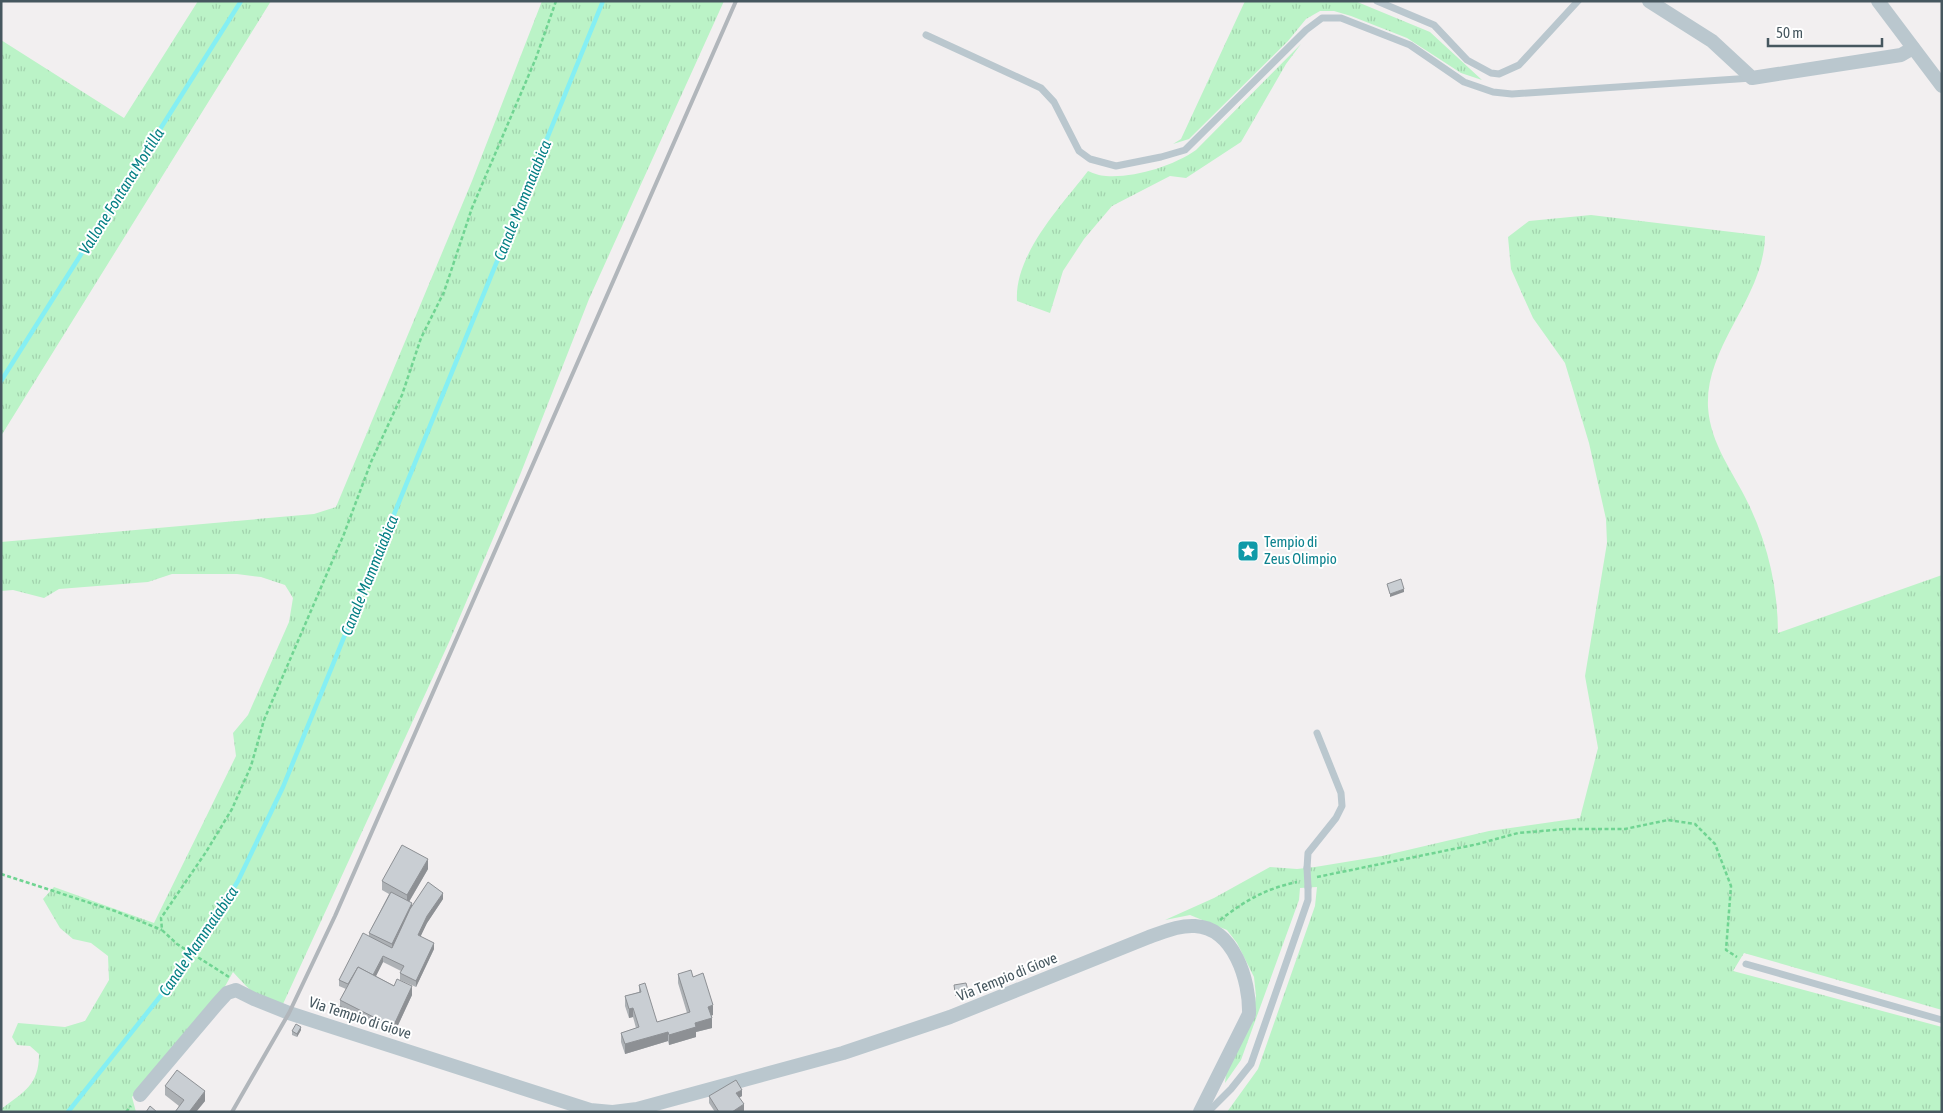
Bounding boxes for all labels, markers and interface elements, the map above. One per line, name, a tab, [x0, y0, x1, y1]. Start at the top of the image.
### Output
scale bar	[1768, 15, 1882, 47]
text: 50 m	[1776, 24, 1803, 41]
water label: Vallone Fontana Mortilla	[75, 124, 167, 257]
water label: Canale Mammaiabica	[490, 137, 554, 263]
water label: Canale Mammaiabica	[337, 512, 401, 638]
place label: Tempio di Zeus Olimpio	[1264, 533, 1337, 567]
place icon: Tempio di Zeus Olimpio	[1236, 539, 1260, 563]
water label: Canale Mammaiabica	[155, 883, 241, 999]
street label: Via Tempio di Giove	[954, 949, 1060, 1004]
street label: Via Tempio di Giove	[307, 993, 414, 1042]

